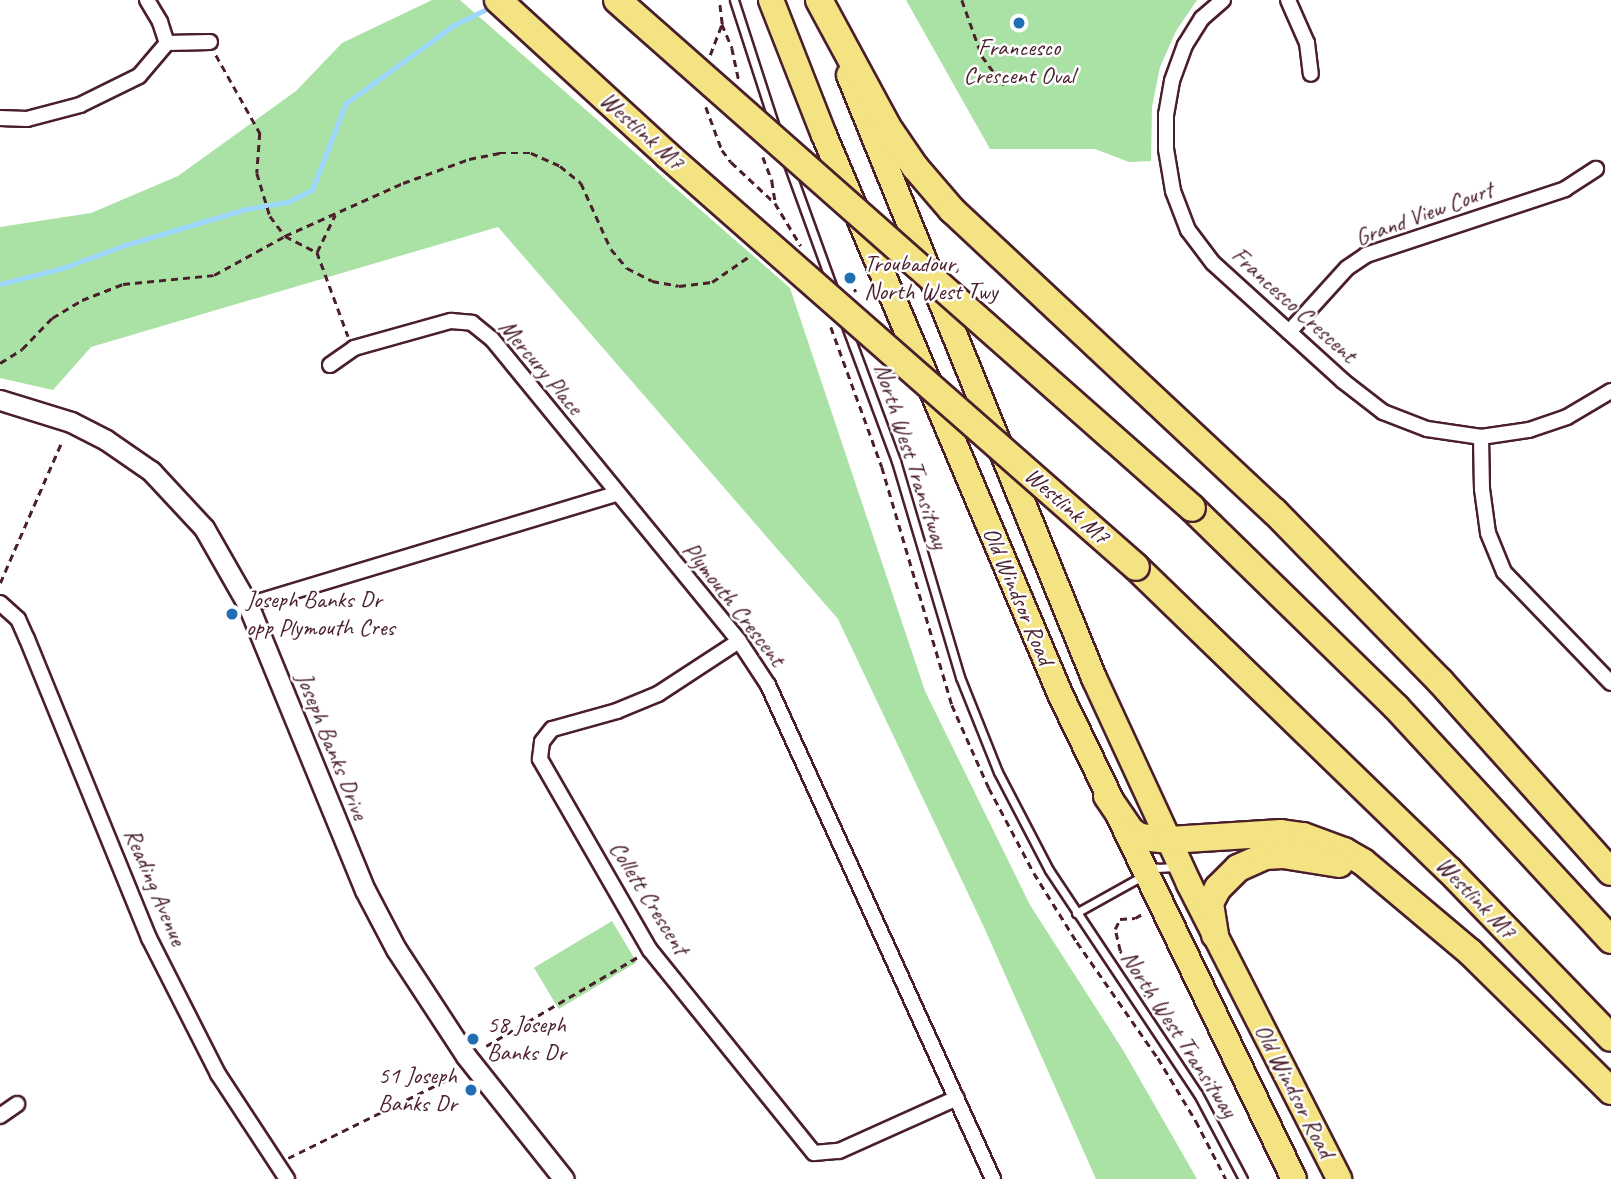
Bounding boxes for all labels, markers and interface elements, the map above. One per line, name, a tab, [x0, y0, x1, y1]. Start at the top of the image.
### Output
marker: Francesco Crescent Oval	[1011, 15, 1027, 31]
place label: Francesco Crescent Oval	[963, 34, 1075, 90]
street label: Westlink M7	[594, 86, 690, 176]
street label: Grand View Court	[1351, 176, 1497, 252]
street label: Francesco Crescent	[1225, 241, 1363, 369]
place label: Troubadour, North West Twy	[864, 250, 997, 306]
marker: Troubadour, North West Twy	[842, 270, 858, 286]
street label: Mercury Place	[493, 313, 589, 421]
street label: North West Transitway	[867, 360, 955, 552]
street label: Westlink M7	[1019, 461, 1115, 551]
street label: Old Windsor Road	[976, 523, 1060, 669]
street label: Plymouth Crescent	[676, 536, 792, 672]
place label: Joseph Banks Dr opp Plymouth Cres	[246, 586, 393, 642]
marker: Joseph Banks Dr opp Plymouth Cres	[224, 606, 240, 622]
street label: Joseph Banks Drive	[289, 668, 375, 824]
street label: Reading Avenue	[117, 824, 193, 950]
street label: Collett Crescent	[603, 836, 695, 960]
street label: Westlink M7	[1430, 851, 1522, 945]
street label: North West Transitway	[1114, 945, 1244, 1123]
place label: 58 Joseph Banks Dr	[487, 1011, 566, 1067]
street label: Old Windsor Road	[1248, 1020, 1340, 1162]
marker: 58 Joseph Banks Dr	[465, 1031, 481, 1047]
place label: 51 Joseph Banks Dr	[378, 1062, 457, 1118]
marker: 51 Joseph Banks Dr	[463, 1082, 479, 1098]

